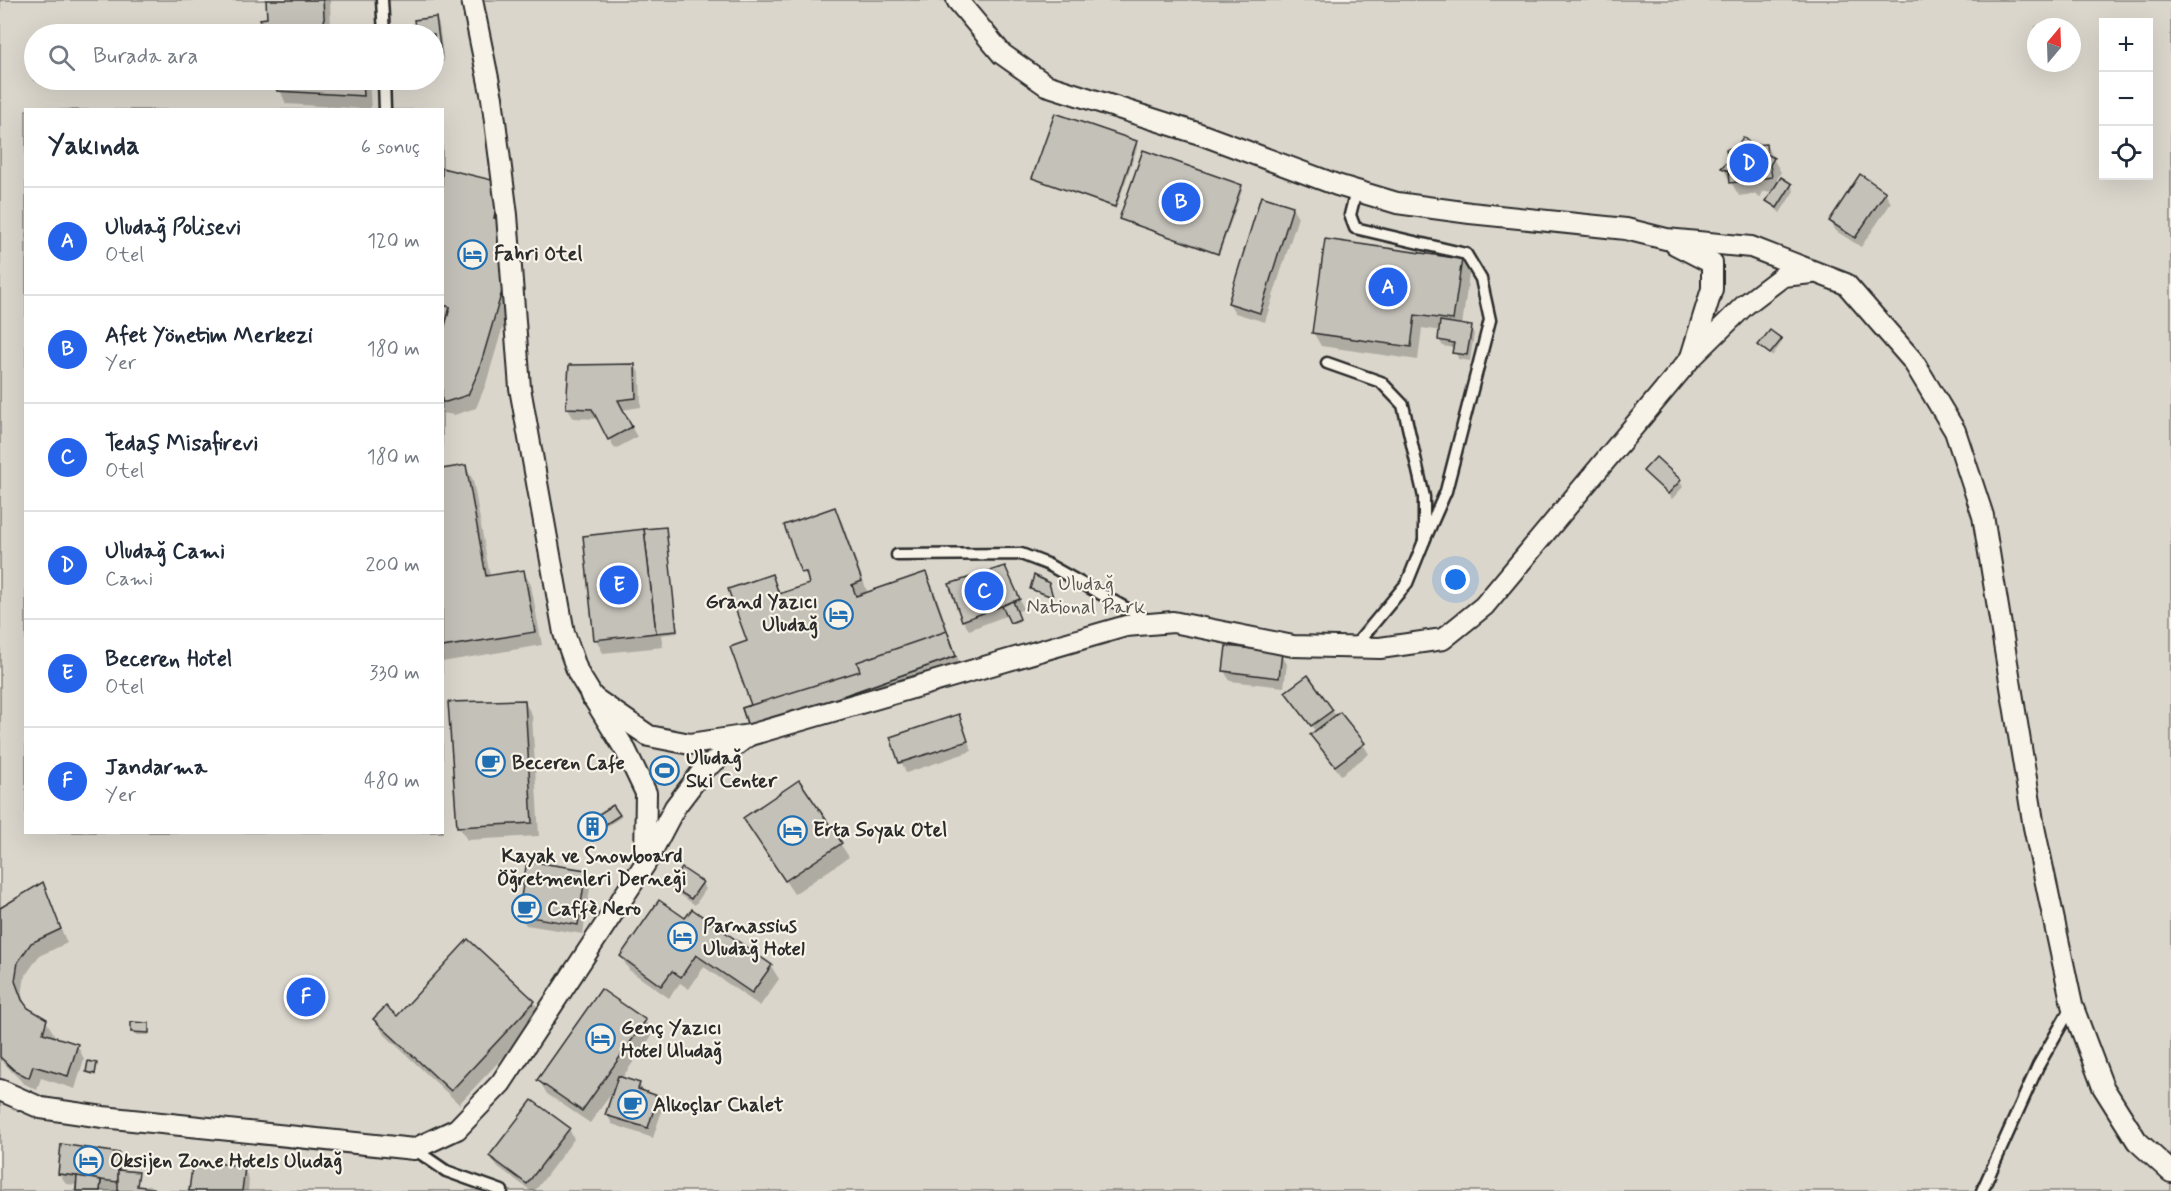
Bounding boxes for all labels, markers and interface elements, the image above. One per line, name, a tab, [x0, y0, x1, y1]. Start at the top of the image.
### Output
north arrow	[2027, 18, 2081, 72]
map controls	[2099, 18, 2153, 180]
button: +	[2099, 18, 2153, 72]
search box	[24, 24, 444, 90]
icon: search	[45, 41, 78, 74]
text: Burada ara	[93, 43, 198, 71]
button: −	[2099, 72, 2153, 126]
button: locate	[2099, 126, 2153, 180]
text: Yakında	[48, 130, 140, 164]
text: 6 sonuç	[361, 134, 420, 161]
pin: D	[1730, 140, 1768, 186]
pin: B	[1162, 180, 1200, 224]
text: Uludağ Polisevi	[105, 214, 241, 242]
text: A	[61, 228, 74, 255]
text: 120 m	[367, 228, 420, 255]
hotel icon: Fahri Otel	[457, 238, 489, 270]
place label: Fahri Otel	[494, 241, 582, 268]
text: Otel	[105, 242, 144, 269]
pin: A	[1368, 264, 1408, 310]
text: Afet Yönetim Merkezi	[105, 322, 313, 350]
text: B	[61, 336, 74, 363]
text: 180 m	[367, 336, 420, 363]
text: Yer	[105, 350, 136, 377]
text: Tedaş Misafirevi	[105, 430, 258, 458]
text: C	[60, 444, 75, 471]
text: 180 m	[367, 444, 420, 471]
text: Otel	[105, 458, 144, 485]
text: Uludağ Cami	[105, 538, 225, 566]
text: D	[61, 552, 74, 579]
text: 200 m	[365, 552, 420, 579]
pin: E	[600, 562, 638, 608]
your location	[1441, 565, 1470, 594]
text: Cami	[105, 566, 153, 593]
pin: C	[964, 568, 1004, 614]
park label: Uludağ National Park	[1026, 571, 1146, 621]
place label: Grand Yazıcı Uludağ	[705, 589, 818, 639]
hotel icon: Grand Yazıcı Uludağ	[823, 598, 855, 630]
text: Beceren Hotel	[105, 646, 232, 674]
text: E	[62, 660, 73, 687]
text: 330 m	[369, 660, 420, 687]
text: Otel	[105, 674, 144, 701]
place label: Uludağ Ski Center	[686, 745, 778, 795]
cafe icon: Beceren Cafe	[475, 747, 507, 779]
place label: Beceren Cafe	[512, 750, 625, 777]
text: Jandarma	[105, 754, 207, 782]
sports icon: Uludağ Ski Center	[649, 754, 681, 786]
text: F	[62, 768, 73, 795]
text: 480 m	[364, 768, 420, 795]
text: Yer	[105, 782, 136, 809]
building icon: Kayak ve Snowboard Öğretmenleri Derneği	[576, 810, 608, 842]
hotel icon: Erta Soyak Otel	[776, 814, 808, 846]
place label: Erta Soyak Otel	[813, 817, 947, 844]
place label: Kayak ve Snowboard Öğretmenleri Derneği	[497, 843, 687, 893]
cafe icon: Caffè Nero	[510, 893, 542, 925]
place label: Caffè Nero	[547, 896, 641, 923]
place label: Parnassius Uludağ Hotel	[703, 913, 805, 963]
hotel icon: Parnassius Uludağ Hotel	[666, 921, 698, 953]
pin: F	[286, 974, 326, 1020]
place label: Genç Yazıcı Hotel Uludağ	[621, 1015, 722, 1065]
hotel icon: Genç Yazıcı Hotel Uludağ	[584, 1023, 616, 1055]
cafe icon: Alkoçlar Chalet	[616, 1089, 648, 1121]
place label: Alkoçlar Chalet	[653, 1092, 784, 1119]
hotel icon: Oksijen Zone Hotels Uludağ	[73, 1145, 105, 1177]
place label: Oksijen Zone Hotels Uludağ	[110, 1148, 342, 1175]

